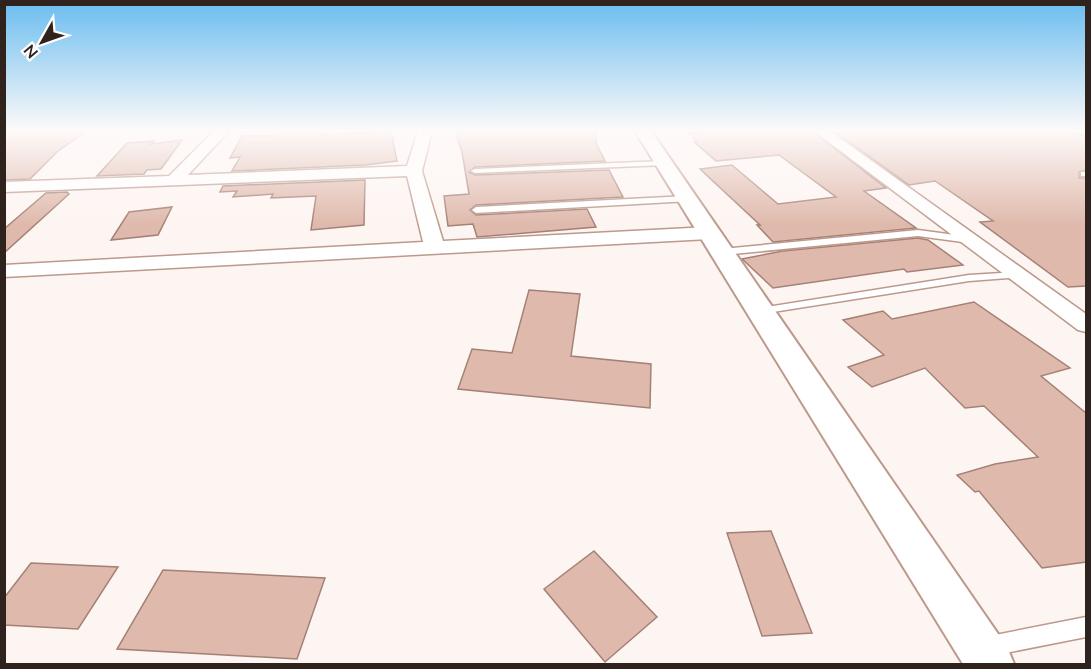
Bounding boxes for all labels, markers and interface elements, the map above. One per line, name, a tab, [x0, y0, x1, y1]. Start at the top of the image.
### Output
north arrow	[12, 12, 72, 72]
text: N	[19, 41, 42, 63]

